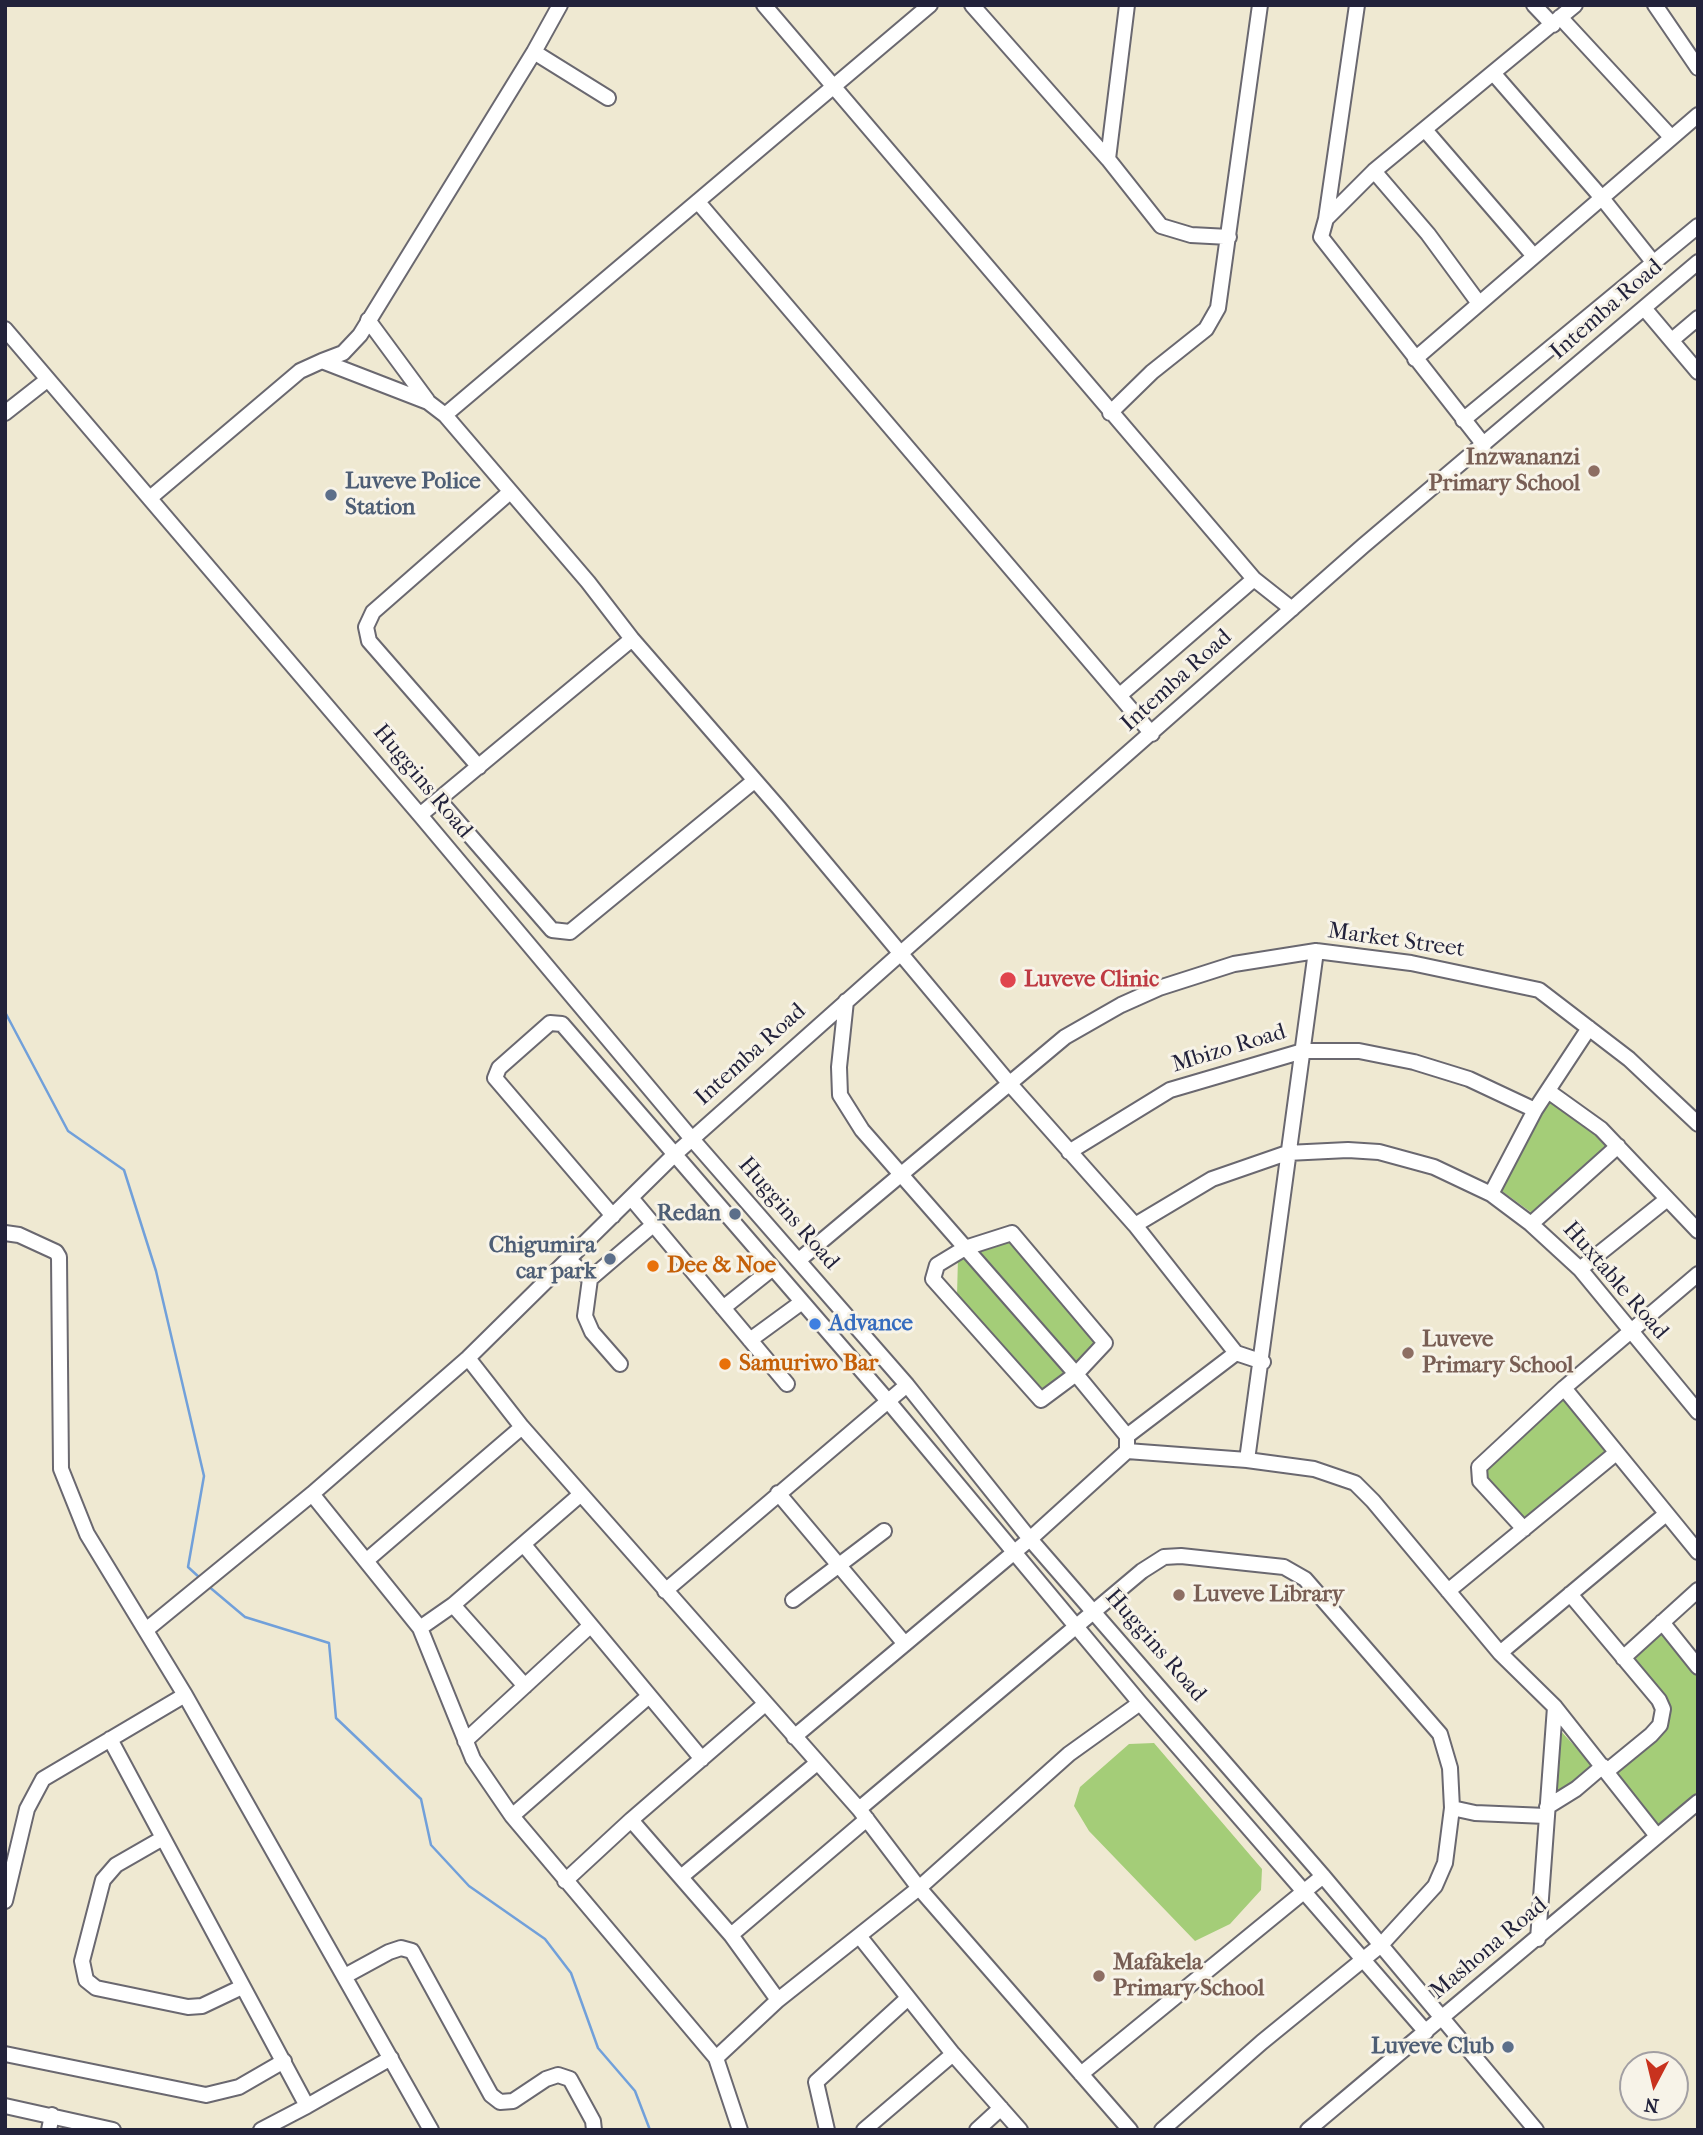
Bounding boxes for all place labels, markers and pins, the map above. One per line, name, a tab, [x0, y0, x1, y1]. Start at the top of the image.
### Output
place label: Inzwananzi Primary School	[1429, 444, 1580, 498]
marker: Inzwananzi Primary School	[1586, 463, 1602, 479]
place label: Luveve Police Station	[345, 468, 481, 522]
marker: Luveve Police Station	[323, 487, 339, 503]
place label: Luveve Clinic	[1024, 966, 1159, 994]
marker: Luveve Clinic	[998, 970, 1018, 990]
place label: Redan	[657, 1200, 721, 1228]
marker: Redan	[727, 1206, 743, 1222]
place label: Chigumira car park	[489, 1232, 596, 1286]
marker: Chigumira car park	[602, 1251, 618, 1267]
place label: Dee & Noe	[667, 1252, 776, 1280]
marker: Dee & Noe	[645, 1258, 661, 1274]
place label: Advance	[829, 1310, 913, 1338]
marker: Advance	[807, 1316, 823, 1332]
place label: Luveve Primary School	[1422, 1326, 1573, 1380]
marker: Luveve Primary School	[1400, 1345, 1416, 1361]
place label: Samuriwo Bar	[739, 1350, 878, 1378]
marker: Samuriwo Bar	[717, 1356, 733, 1372]
place label: Luveve Library	[1193, 1581, 1344, 1609]
marker: Luveve Library	[1171, 1587, 1187, 1603]
place label: Mafakela Primary School	[1113, 1949, 1264, 2003]
marker: Mafakela Primary School	[1091, 1968, 1107, 1984]
place label: Luveve Club	[1371, 2033, 1494, 2061]
marker: Luveve Club	[1500, 2039, 1516, 2055]

